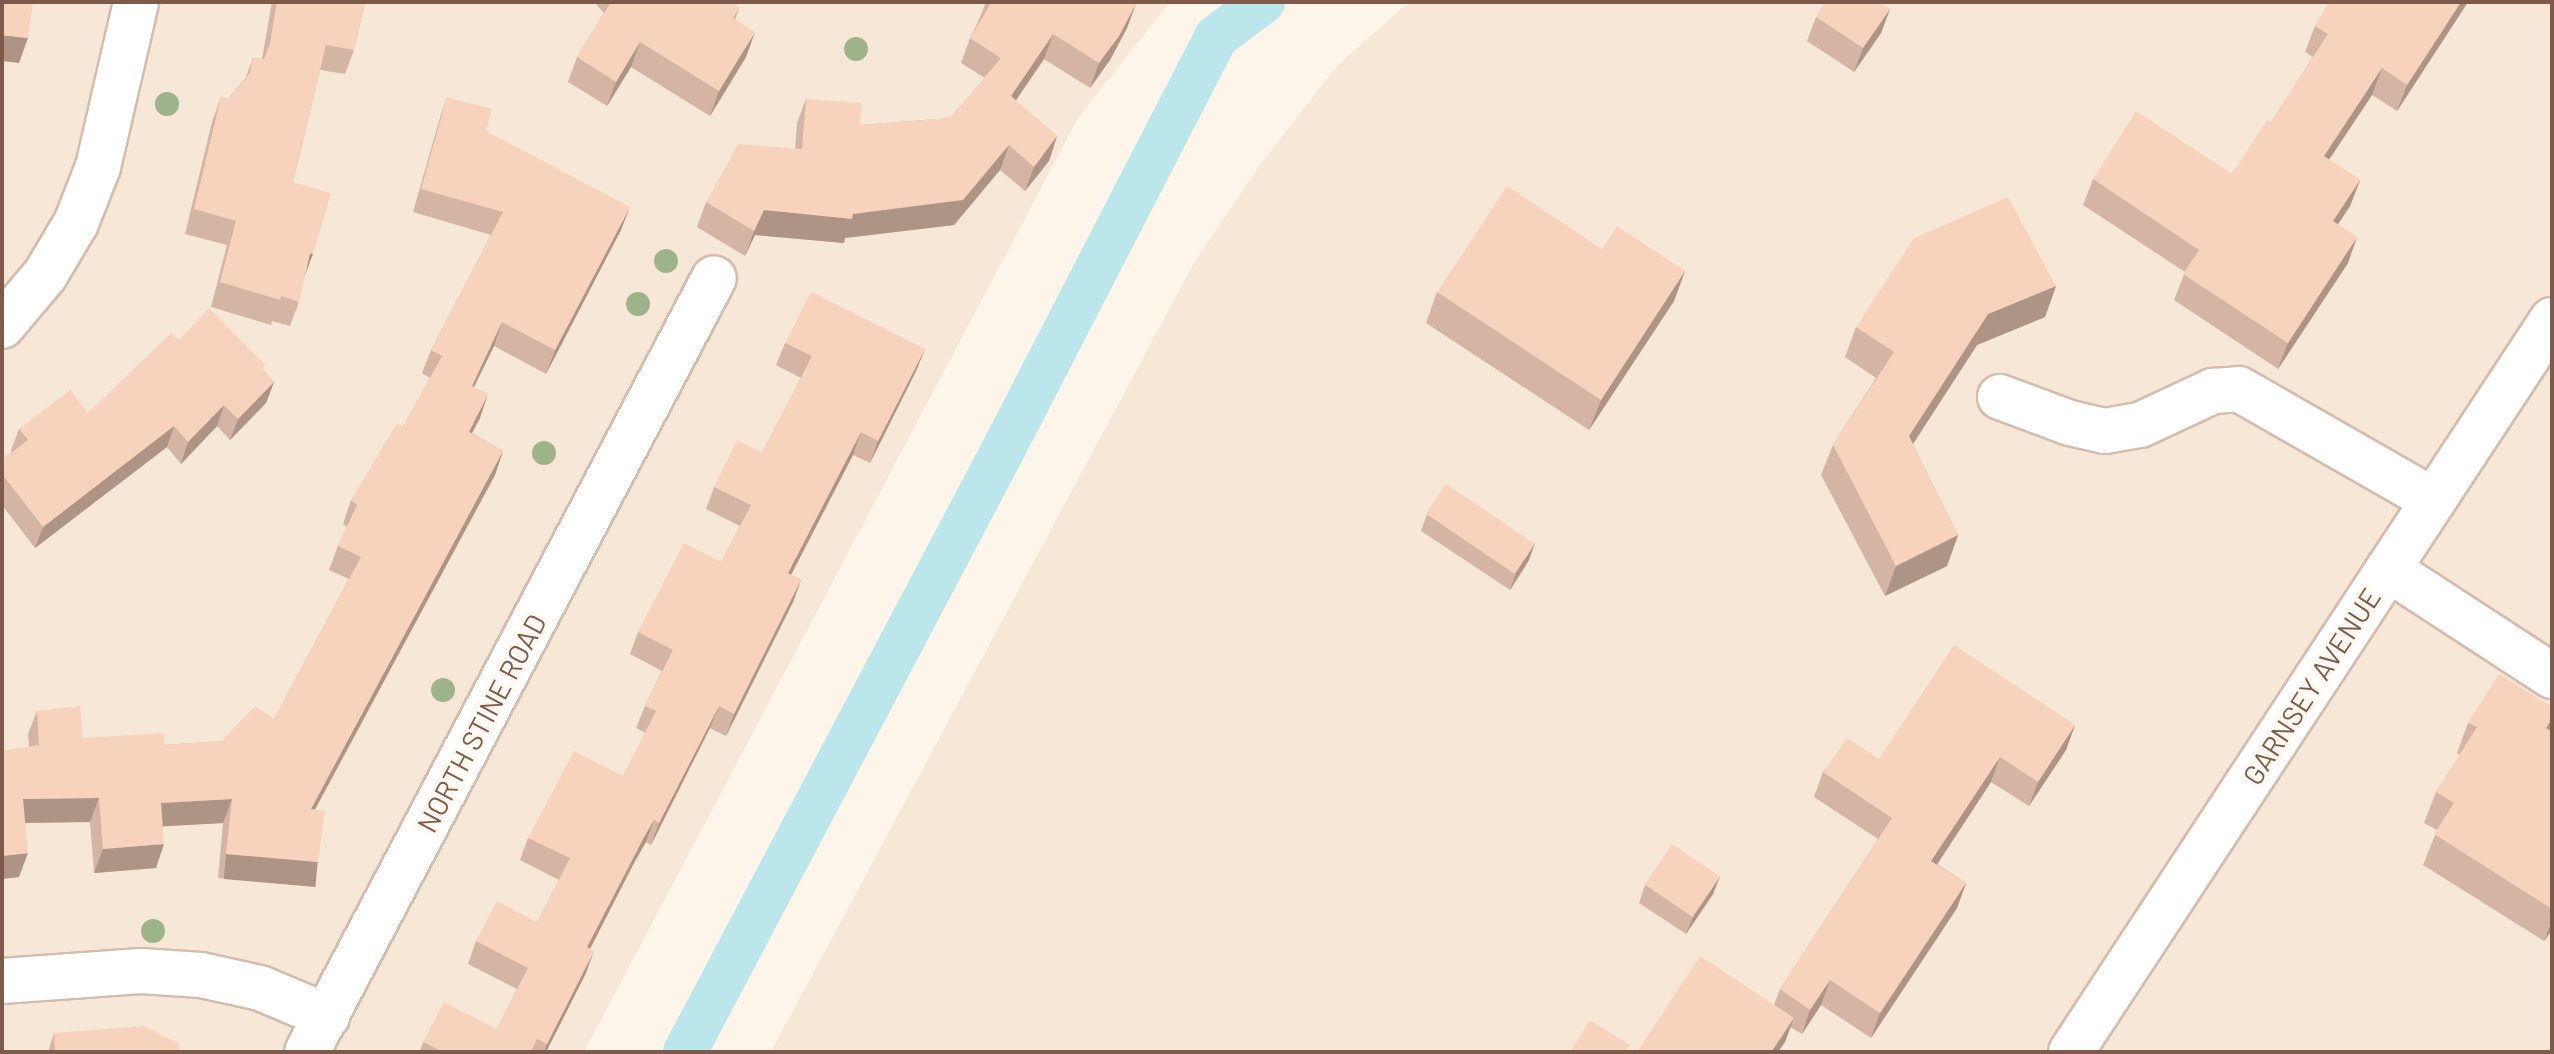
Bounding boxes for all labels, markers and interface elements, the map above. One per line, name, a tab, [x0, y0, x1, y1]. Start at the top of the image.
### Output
street label: GARNSEY AVENUE	[2235, 581, 2387, 791]
street label: NORTH STINE ROAD	[409, 608, 553, 838]

